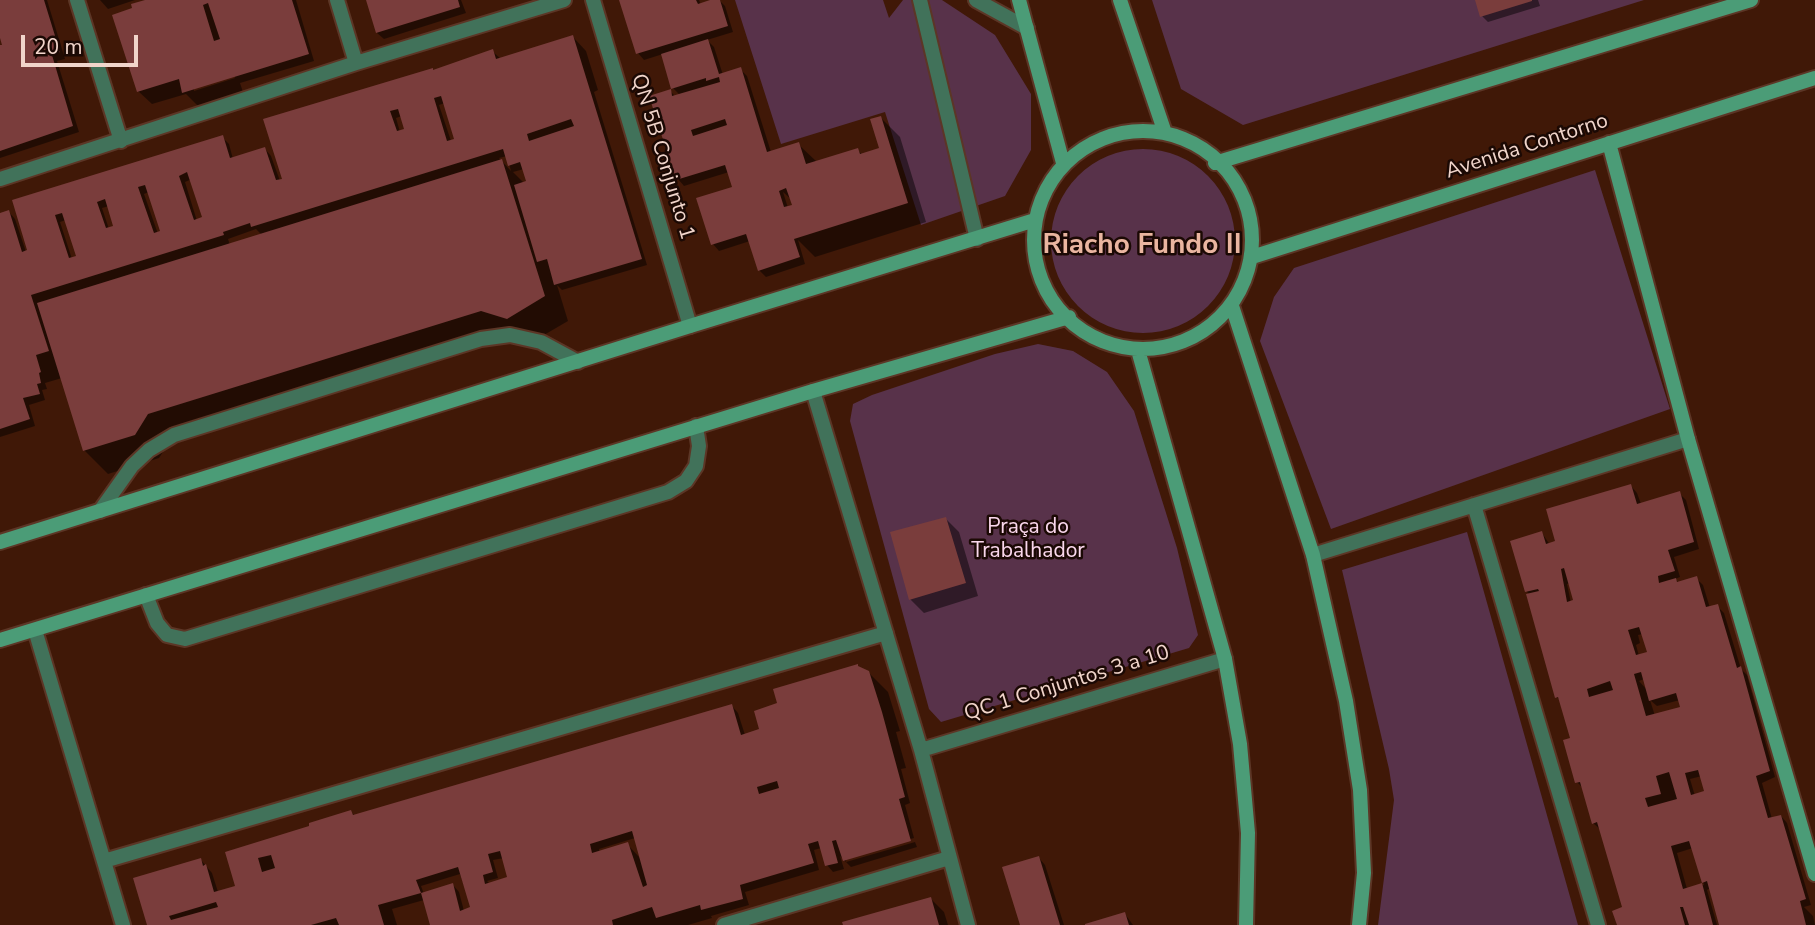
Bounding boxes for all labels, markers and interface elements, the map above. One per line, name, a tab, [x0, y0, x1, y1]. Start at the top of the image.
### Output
scale bar	[24, 21, 142, 65]
text: 20 m	[34, 33, 83, 61]
street label: QN 5B Conjunto 1	[625, 71, 699, 243]
street label: Avenida Contorno	[1443, 109, 1611, 185]
district label: Riacho Fundo II	[1042, 229, 1242, 263]
park label: Praça do Trabalhador	[971, 515, 1085, 565]
street label: QC 1 Conjuntos 3 a 10	[961, 641, 1173, 727]

